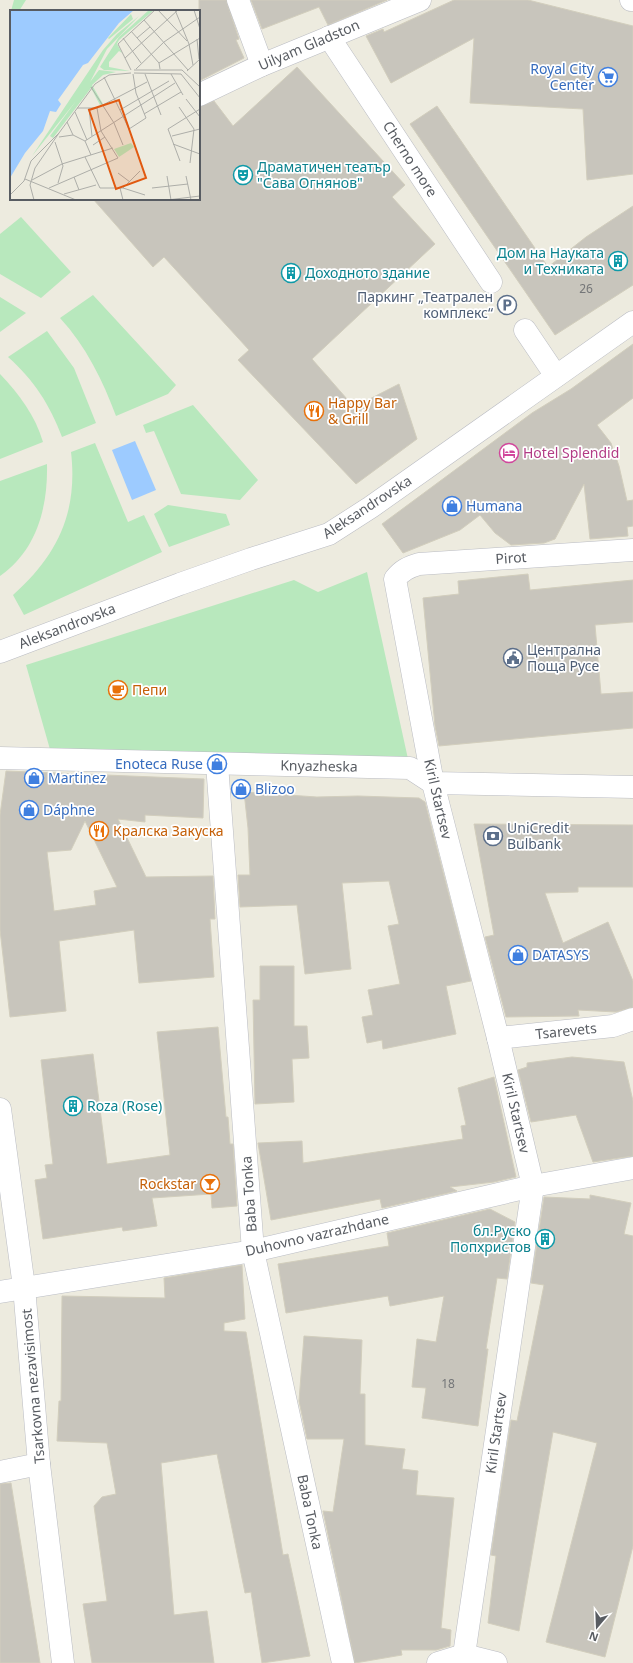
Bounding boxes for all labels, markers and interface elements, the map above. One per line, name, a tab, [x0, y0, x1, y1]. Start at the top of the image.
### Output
inset map	[10, 10, 200, 200]
street label: Uilyam Gladston	[255, 15, 362, 74]
place label: Royal City Center	[530, 59, 595, 94]
supermarket icon: Royal City Center	[597, 66, 619, 88]
street label: Cherno more	[379, 117, 442, 200]
place label: Драматичен театър "Сава Огнянов"	[257, 157, 391, 192]
theatre icon: Драматичен театър "Сава Огнянов"	[232, 164, 254, 186]
place label: Дом на Науката и Техниката	[497, 243, 604, 278]
building icon: Дом на Науката и Техниката	[607, 250, 629, 272]
building icon: Доходното здание	[280, 262, 302, 284]
place label: Доходното здание	[305, 263, 430, 282]
house number: 26	[579, 280, 593, 297]
place label: Паркинг „Театрален комплекс“	[357, 287, 493, 322]
parking icon: Паркинг „Театрален комплекс“	[496, 294, 518, 316]
place label: Happy Bar & Grill	[328, 393, 397, 428]
restaurant icon: Happy Bar & Grill	[303, 400, 325, 422]
hotel icon: Hotel Splendid	[498, 442, 520, 464]
place label: Hotel Splendid	[523, 443, 619, 462]
street label: Aleksandrovska	[319, 471, 415, 542]
shop icon: Humana	[441, 495, 463, 517]
place label: Humana	[466, 496, 522, 515]
street label: Pirot	[495, 547, 527, 568]
street label: Aleksandrovska	[16, 598, 118, 653]
place label: Централна Поща Русе	[527, 640, 601, 675]
public building icon: Централна Поща Русе	[502, 647, 524, 669]
cafe icon: Пепи	[107, 679, 129, 701]
place label: Пепи	[132, 680, 167, 699]
shop icon: Enoteca Ruse	[206, 753, 228, 775]
place label: Enoteca Ruse	[115, 754, 203, 773]
street label: Knyazheska	[280, 755, 358, 776]
street label: Kiril Startsev	[420, 757, 457, 842]
shop icon: Martinez	[23, 767, 45, 789]
place label: Martinez	[48, 768, 106, 787]
shop icon: Blizoo	[230, 778, 252, 800]
place label: Blizoo	[255, 779, 295, 798]
shop icon: Dáphne	[18, 799, 40, 821]
place label: Dáphne	[43, 800, 95, 819]
place label: UniCredit Bulbank	[507, 818, 569, 853]
restaurant icon: Кралска Закуска	[88, 820, 110, 842]
place label: Кралска Закуска	[113, 821, 224, 840]
bank icon: UniCredit Bulbank	[482, 825, 504, 847]
shop icon: DATASYS	[507, 944, 529, 966]
place label: DATASYS	[532, 945, 589, 964]
street label: Tsarevets	[534, 1018, 598, 1043]
street label: Kiril Startsev	[498, 1071, 535, 1156]
building icon: Roza (Rose)	[62, 1095, 84, 1117]
place label: Roza (Rose)	[87, 1096, 162, 1115]
street label: Baba Tonka	[236, 1155, 261, 1233]
bar icon: Rockstar	[199, 1173, 221, 1195]
place label: Rockstar	[139, 1174, 196, 1193]
street label: Duhovno vazrazhdane	[243, 1209, 391, 1260]
place label: бл.Руско Попхристов	[450, 1221, 531, 1256]
building icon: бл.Руско Попхристов	[534, 1228, 556, 1250]
street label: Tsarkovna nezavisimost	[16, 1308, 49, 1464]
house number: 18	[441, 1375, 455, 1392]
street label: Kiril Startsev	[480, 1390, 511, 1475]
street label: Baba Tonka	[293, 1473, 328, 1551]
north arrow	[577, 1607, 617, 1647]
text: N	[587, 1628, 600, 1645]

